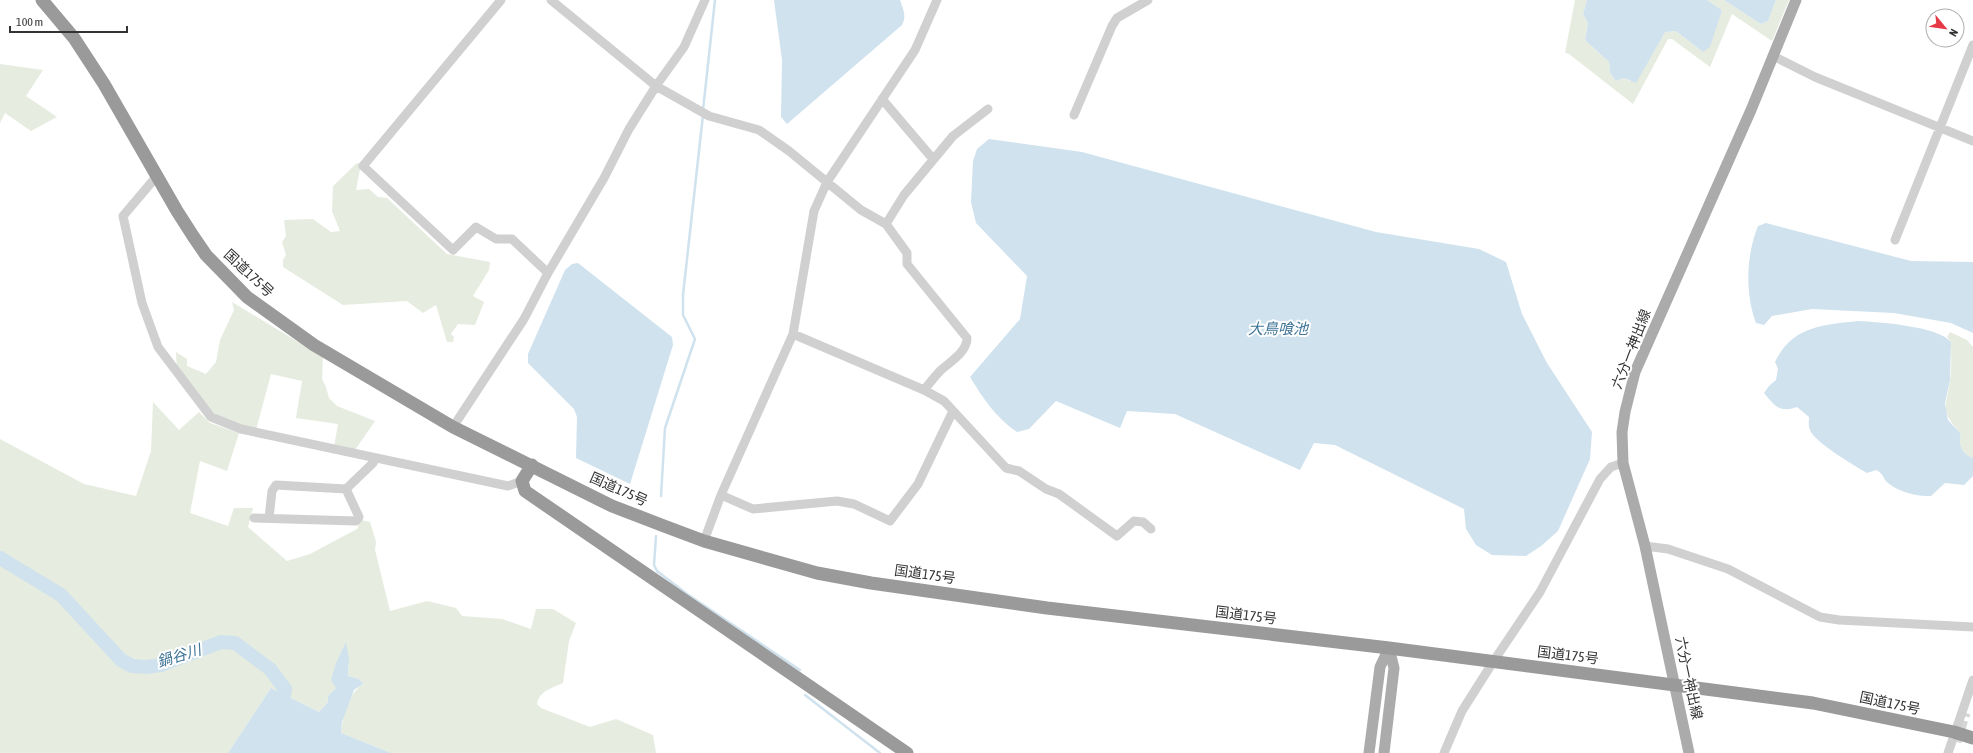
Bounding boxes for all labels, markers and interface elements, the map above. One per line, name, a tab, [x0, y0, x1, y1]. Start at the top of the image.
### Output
scale bar	[10, 8, 127, 34]
north arrow	[1925, 8, 1965, 48]
text: 100 m	[16, 15, 43, 29]
text: N	[1947, 27, 1961, 39]
street label: 国道175号	[221, 246, 277, 300]
street label: 六分一神出線	[1608, 307, 1654, 391]
water label: 大鳥喰池	[1248, 320, 1310, 337]
street label: 国道175号	[588, 469, 650, 509]
street label: 国道175号	[893, 562, 957, 586]
street label: 国道175号	[1214, 603, 1278, 627]
street label: 六分一神出線	[1672, 635, 1706, 721]
water label: 鍋谷川	[155, 640, 205, 670]
street label: 国道175号	[1536, 643, 1600, 667]
street label: 国道175号	[1858, 689, 1922, 717]

